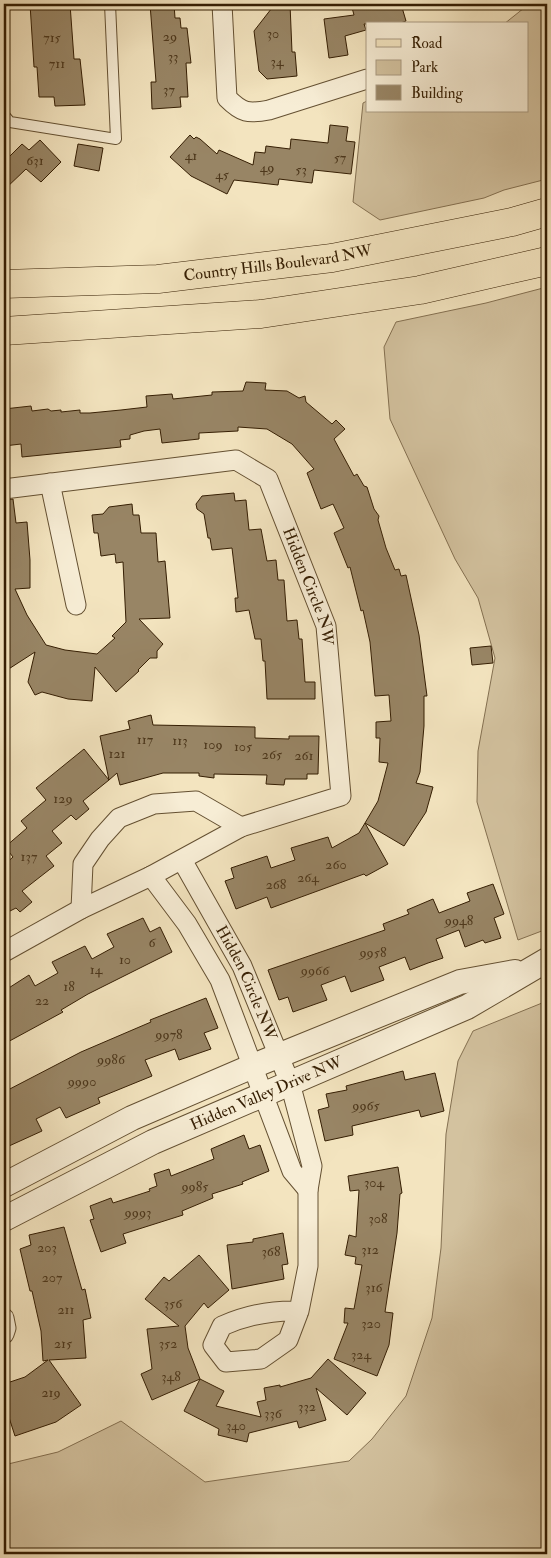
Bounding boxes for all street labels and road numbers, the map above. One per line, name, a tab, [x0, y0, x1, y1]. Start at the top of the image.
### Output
street label: Country Hills Boulevard NW	[182, 240, 375, 286]
street label: Hidden Circle NW	[278, 524, 338, 647]
street label: Hidden Circle NW	[211, 922, 282, 1044]
street label: Hidden Valley Drive NW	[187, 1051, 346, 1135]

